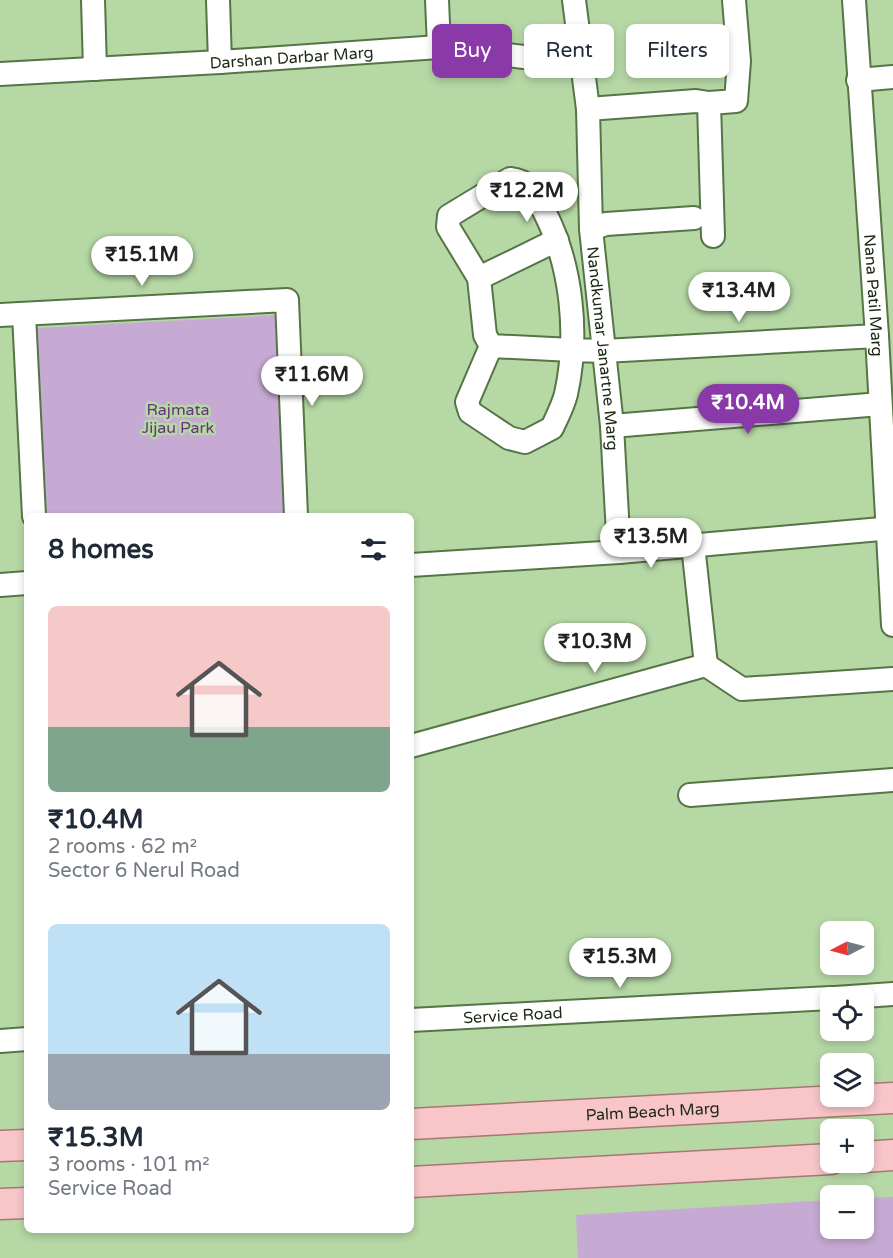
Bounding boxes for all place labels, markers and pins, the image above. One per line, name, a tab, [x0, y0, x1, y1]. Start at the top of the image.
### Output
pin: ₹12.2M	[478, 172, 576, 223]
pin: ₹15.1M	[93, 236, 191, 287]
pin: ₹13.4M	[690, 272, 788, 323]
pin: ₹11.6M	[263, 356, 361, 407]
pin: ₹10.4M	[699, 384, 797, 435]
pin: ₹13.5M	[602, 518, 700, 569]
pin: ₹10.3M	[546, 623, 644, 674]
pin: ₹15.3M	[571, 938, 669, 989]

